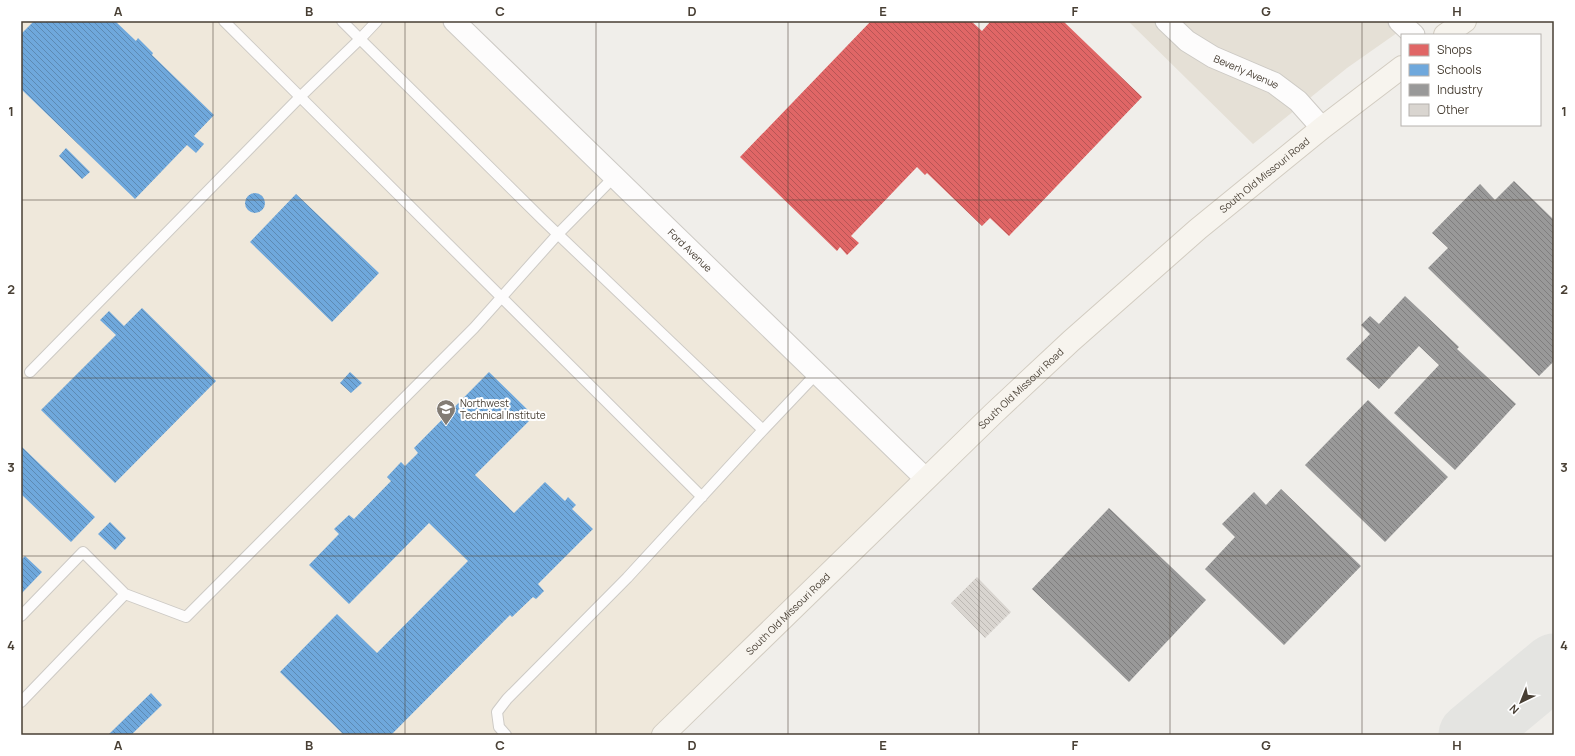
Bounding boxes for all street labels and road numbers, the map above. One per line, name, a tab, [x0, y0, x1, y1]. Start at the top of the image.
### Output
street label: Beverly Avenue	[1212, 51, 1282, 92]
street label: South Old Missouri Road	[1216, 134, 1312, 216]
street label: Ford Avenue	[665, 225, 715, 275]
street label: South Old Missouri Road	[975, 345, 1066, 432]
street label: South Old Missouri Road	[743, 569, 833, 658]

